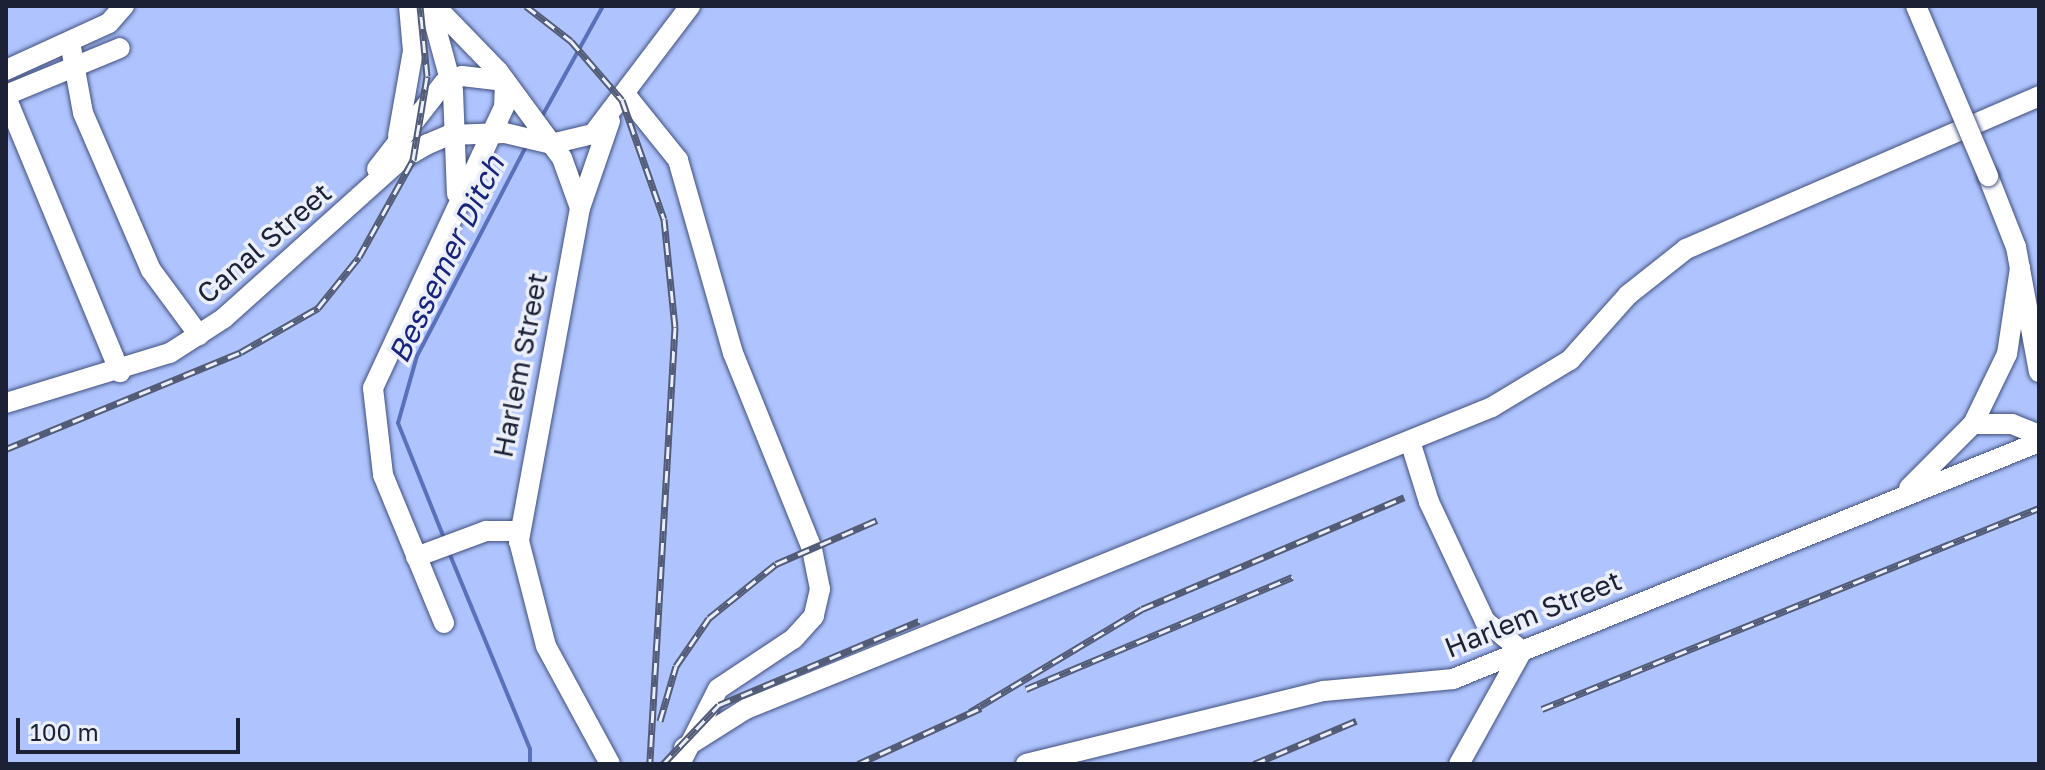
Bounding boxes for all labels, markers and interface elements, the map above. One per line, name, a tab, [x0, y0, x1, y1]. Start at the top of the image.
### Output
water label: Bessemer Ditch	[380, 150, 512, 368]
street label: Canal Street	[190, 176, 338, 310]
street label: Harlem Street	[486, 270, 554, 460]
street label: Harlem Street	[1440, 563, 1626, 665]
scale bar	[20, 702, 244, 752]
text: 100 m	[30, 717, 99, 746]

